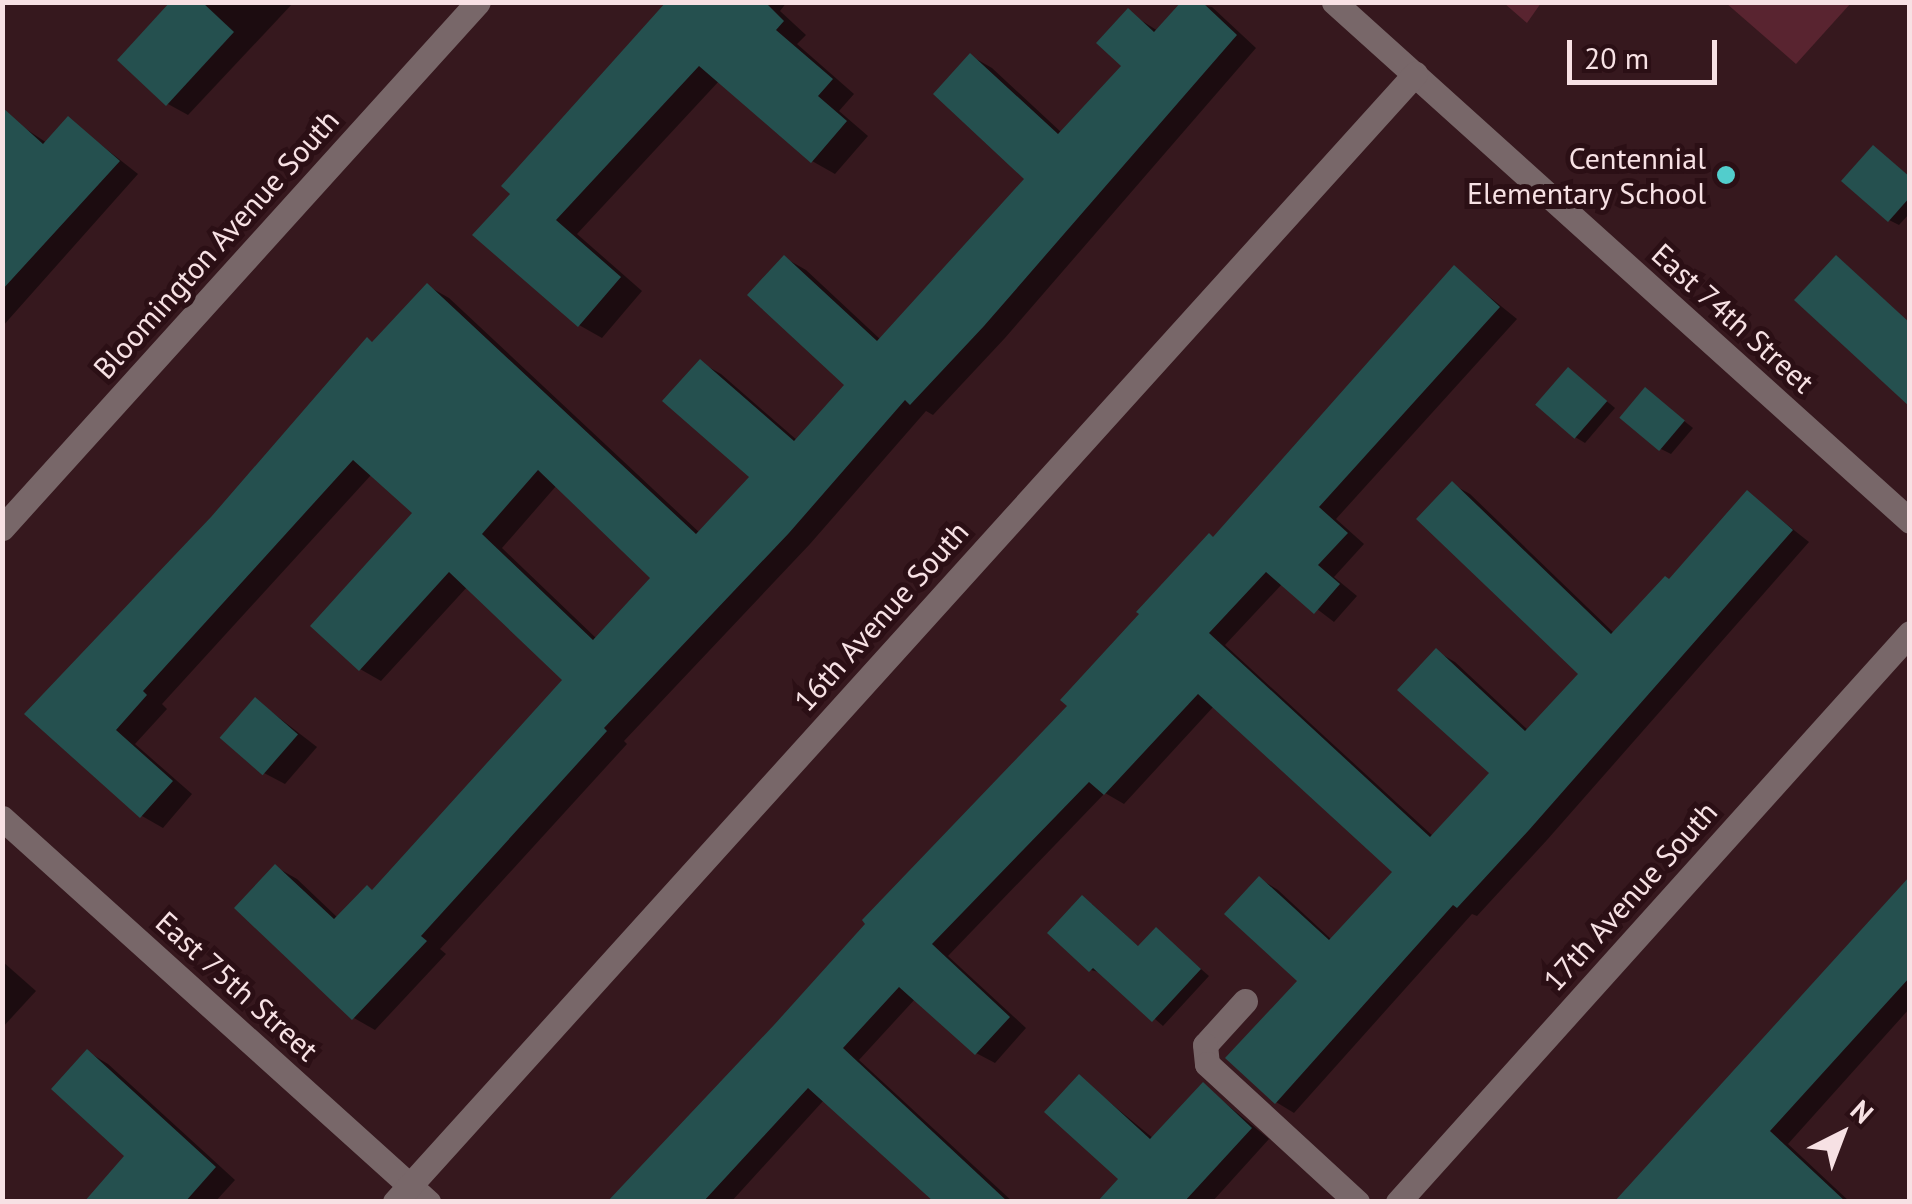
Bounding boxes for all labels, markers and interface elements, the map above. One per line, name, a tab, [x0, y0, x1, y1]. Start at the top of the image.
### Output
scale bar	[1572, 20, 1722, 82]
text: 20 m	[1584, 38, 1649, 77]
street label: Bloomington Avenue South	[85, 102, 347, 386]
place label: Centennial Elementary School	[1466, 140, 1706, 210]
marker: Centennial Elementary School	[1715, 164, 1737, 186]
street label: East 74th Street	[1645, 236, 1821, 400]
street label: 16th Avenue South	[786, 513, 976, 719]
street label: 17th Avenue South	[1535, 794, 1725, 998]
street label: East 75th Street	[149, 904, 325, 1068]
north arrow	[1792, 1084, 1892, 1184]
text: N	[1843, 1091, 1882, 1131]

